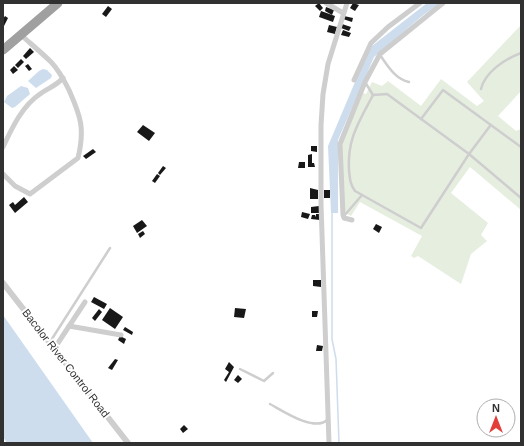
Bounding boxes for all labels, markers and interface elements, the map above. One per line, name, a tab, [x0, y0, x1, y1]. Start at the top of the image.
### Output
street label: Bacolor River Control Road	[20, 307, 112, 419]
north arrow	[476, 398, 516, 438]
text: N	[492, 402, 500, 414]

